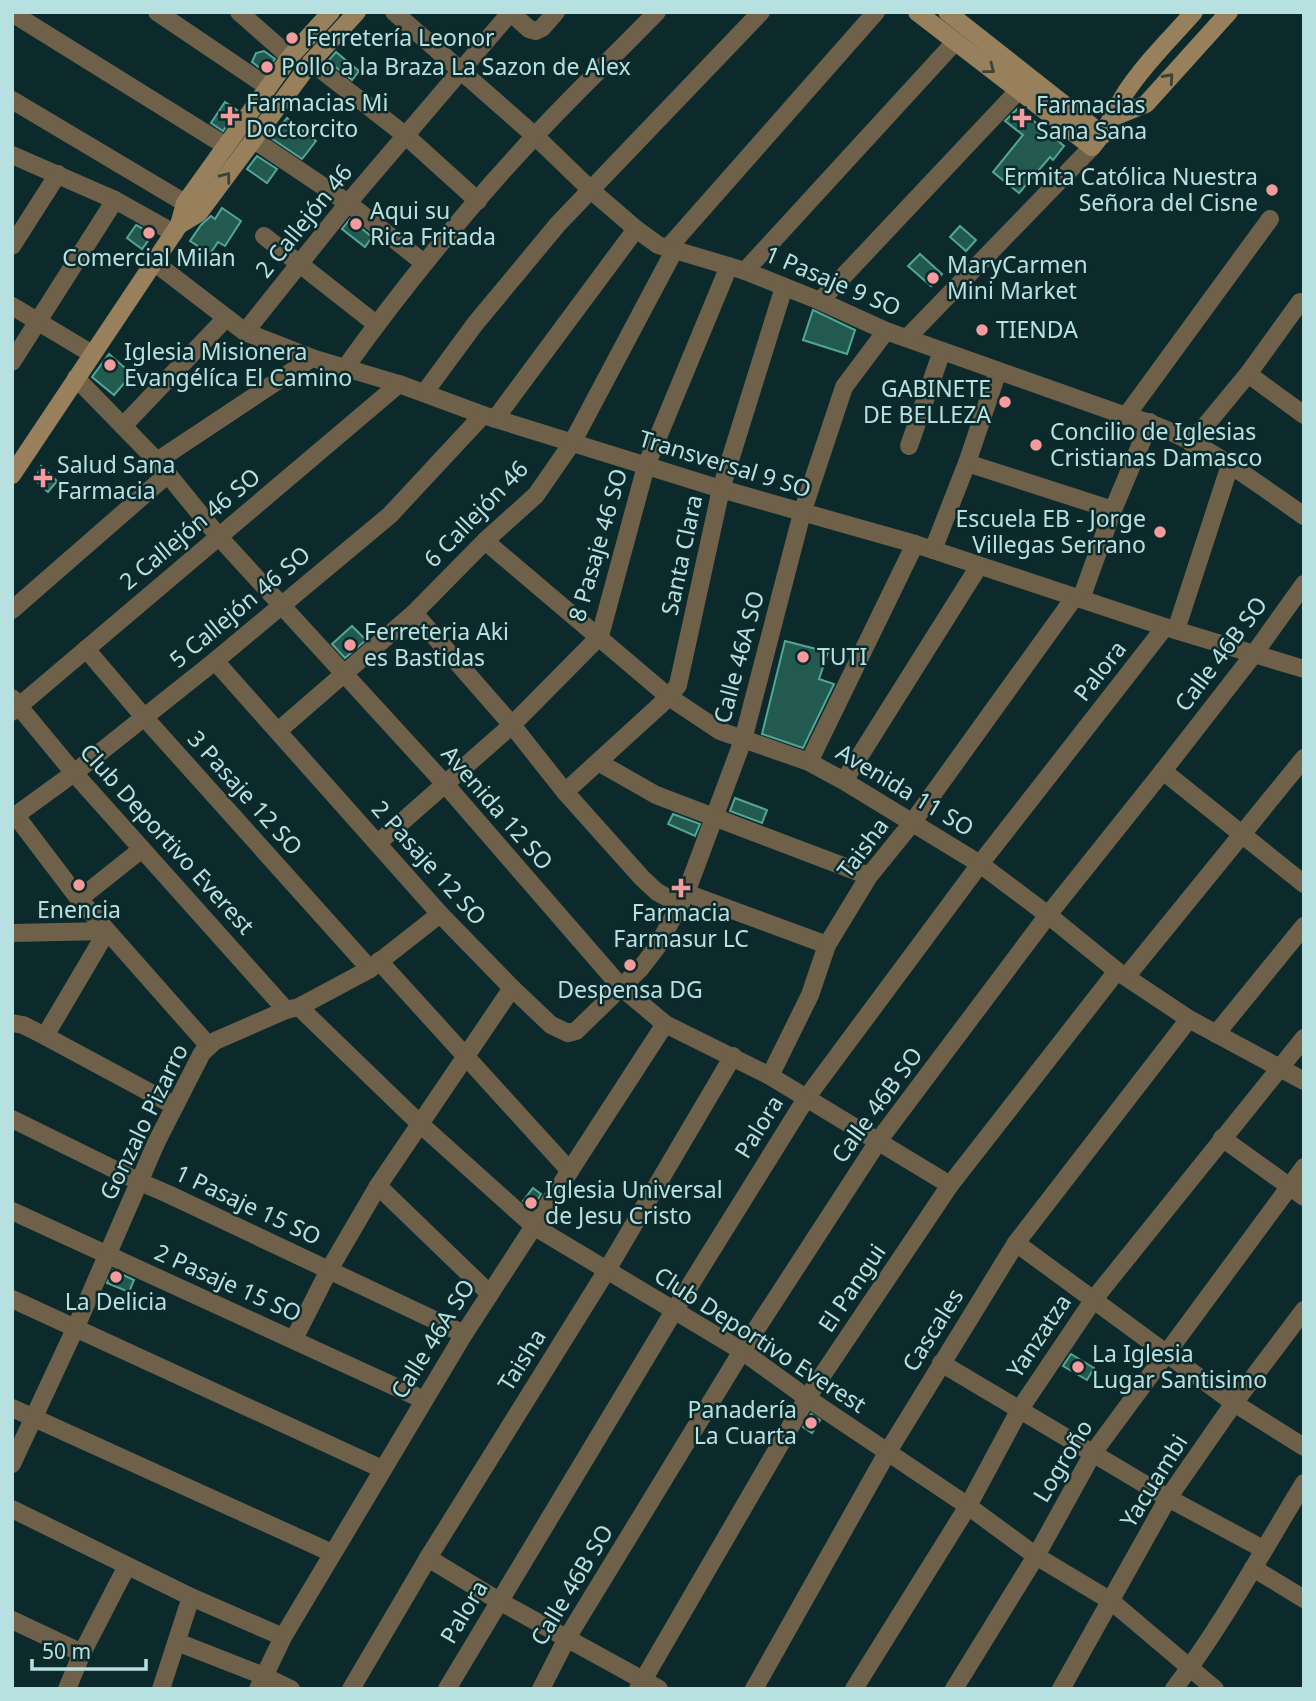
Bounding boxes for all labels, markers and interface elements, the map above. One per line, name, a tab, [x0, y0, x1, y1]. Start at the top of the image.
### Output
place label: Ferretería Leonor	[306, 21, 495, 53]
marker: Ferretería Leonor	[284, 30, 300, 46]
place label: Pollo a la Braza La Sazon de Alex	[281, 50, 631, 82]
marker: Pollo a la Braza La Sazon de Alex	[259, 59, 275, 75]
one-way arrow	[983, 61, 995, 74]
one-way arrow	[1161, 73, 1173, 86]
place label: Farmacias Mi Doctorcito	[246, 86, 388, 144]
place label: Farmacias Sana Sana	[1036, 88, 1147, 146]
marker: Farmacias Mi Doctorcito	[220, 106, 240, 126]
marker: Farmacias Sana Sana	[1014, 110, 1030, 126]
street label: 2 Callejón 46	[247, 157, 359, 284]
place label: Ermita Católica Nuestra Señora del Cisne	[1004, 160, 1258, 218]
one-way arrow	[218, 172, 231, 185]
marker: Ermita Católica Nuestra Señora del Cisne	[1264, 182, 1280, 198]
place label: Aqui su Rica Fritada	[370, 194, 496, 252]
marker: Aqui su Rica Fritada	[348, 216, 364, 232]
marker: Comercial Milan	[141, 225, 157, 241]
street label: 1 Pasaje 9 SO	[761, 237, 906, 323]
place label: Comercial Milan	[62, 241, 236, 273]
place label: MaryCarmen Mini Market	[947, 248, 1088, 306]
marker: MaryCarmen Mini Market	[925, 270, 941, 286]
place label: TIENDA	[996, 313, 1078, 345]
marker: TIENDA	[974, 322, 990, 338]
place label: Iglesia Misionera Evangélíca El Camino	[124, 335, 352, 393]
marker: Iglesia Misionera Evangélíca El Camino	[102, 357, 118, 373]
place label: GABINETE DE BELLEZA	[863, 372, 991, 430]
marker: GABINETE DE BELLEZA	[997, 394, 1013, 410]
place label: Concilio de Iglesias Cristianas Damasco	[1050, 415, 1262, 473]
street label: Transversal 9 SO	[635, 422, 815, 504]
marker: Concilio de Iglesias Cristianas Damasco	[1028, 437, 1044, 453]
place label: Salud Sana Farmacia	[57, 448, 175, 506]
street label: 6 Callejón 46	[416, 453, 535, 574]
street label: 2 Callejón 46 SO	[112, 460, 266, 597]
street label: 8 Pasaje 46 SO	[560, 465, 634, 625]
marker: Salud Sana Farmacia	[35, 470, 51, 486]
street label: Santa Clara	[653, 492, 709, 618]
place label: Escuela EB - Jorge Villegas Serrano	[955, 502, 1146, 560]
marker: Escuela EB - Jorge Villegas Serrano	[1152, 524, 1168, 540]
street label: 5 Callejón 46 SO	[162, 538, 316, 675]
street label: Calle 46A SO	[705, 587, 771, 726]
street label: Calle 46B SO	[1166, 589, 1274, 717]
place label: Ferreteria Aki es Bastidas	[364, 615, 509, 673]
street label: Palora	[1065, 634, 1133, 707]
marker: Ferreteria Aki es Bastidas	[342, 637, 358, 653]
place label: TUTI	[817, 640, 867, 672]
marker: TUTI	[795, 649, 811, 665]
street label: 3 Pasaje 12 SO	[181, 723, 310, 862]
street label: Avenida 11 SO	[831, 735, 980, 843]
street label: Club Deportivo Everest	[73, 736, 262, 941]
street label: Avenida 12 SO	[435, 738, 561, 876]
street label: 2 Pasaje 12 SO	[365, 793, 494, 932]
street label: Taisha	[829, 811, 895, 884]
marker: Enencia	[71, 877, 87, 893]
marker: Farmacia Farmasur LC	[673, 880, 689, 896]
place label: Enencia	[37, 893, 121, 925]
place label: Farmacia Farmasur LC	[613, 896, 749, 954]
marker: Despensa DG	[622, 957, 638, 973]
place label: Despensa DG	[557, 973, 703, 1005]
street label: Gonzalo Pizarro	[91, 1038, 195, 1205]
street label: Calle 46B SO	[823, 1040, 929, 1169]
street label: Palora	[726, 1089, 790, 1164]
street label: 1 Pasaje 15 SO	[170, 1156, 327, 1252]
place label: Iglesia Universal de Jesu Cristo	[545, 1173, 723, 1231]
marker: Iglesia Universal de Jesu Cristo	[523, 1195, 539, 1211]
street label: 2 Pasaje 15 SO	[150, 1235, 307, 1329]
street label: El Pangui	[810, 1237, 892, 1338]
street label: Club Deportivo Everest	[648, 1259, 873, 1420]
marker: La Delicia	[108, 1269, 124, 1285]
street label: Calle 46A SO	[383, 1272, 482, 1405]
street label: Cascales	[894, 1282, 970, 1377]
place label: La Delicia	[65, 1285, 167, 1317]
street label: Yanzatza	[998, 1287, 1078, 1384]
street label: Taisha	[490, 1322, 553, 1397]
place label: La Iglesia Lugar Santisimo	[1092, 1337, 1267, 1395]
marker: La Iglesia Lugar Santisimo	[1070, 1359, 1086, 1375]
place label: Panadería La Cuarta	[688, 1393, 797, 1451]
street label: Logroño	[1025, 1413, 1099, 1508]
marker: Panadería La Cuarta	[803, 1415, 819, 1431]
street label: Yacuambi	[1112, 1428, 1194, 1533]
street label: Calle 46B SO	[522, 1518, 620, 1651]
street label: Palora	[432, 1574, 495, 1649]
scale bar	[32, 1628, 145, 1672]
text: 50 m	[42, 1637, 91, 1665]

